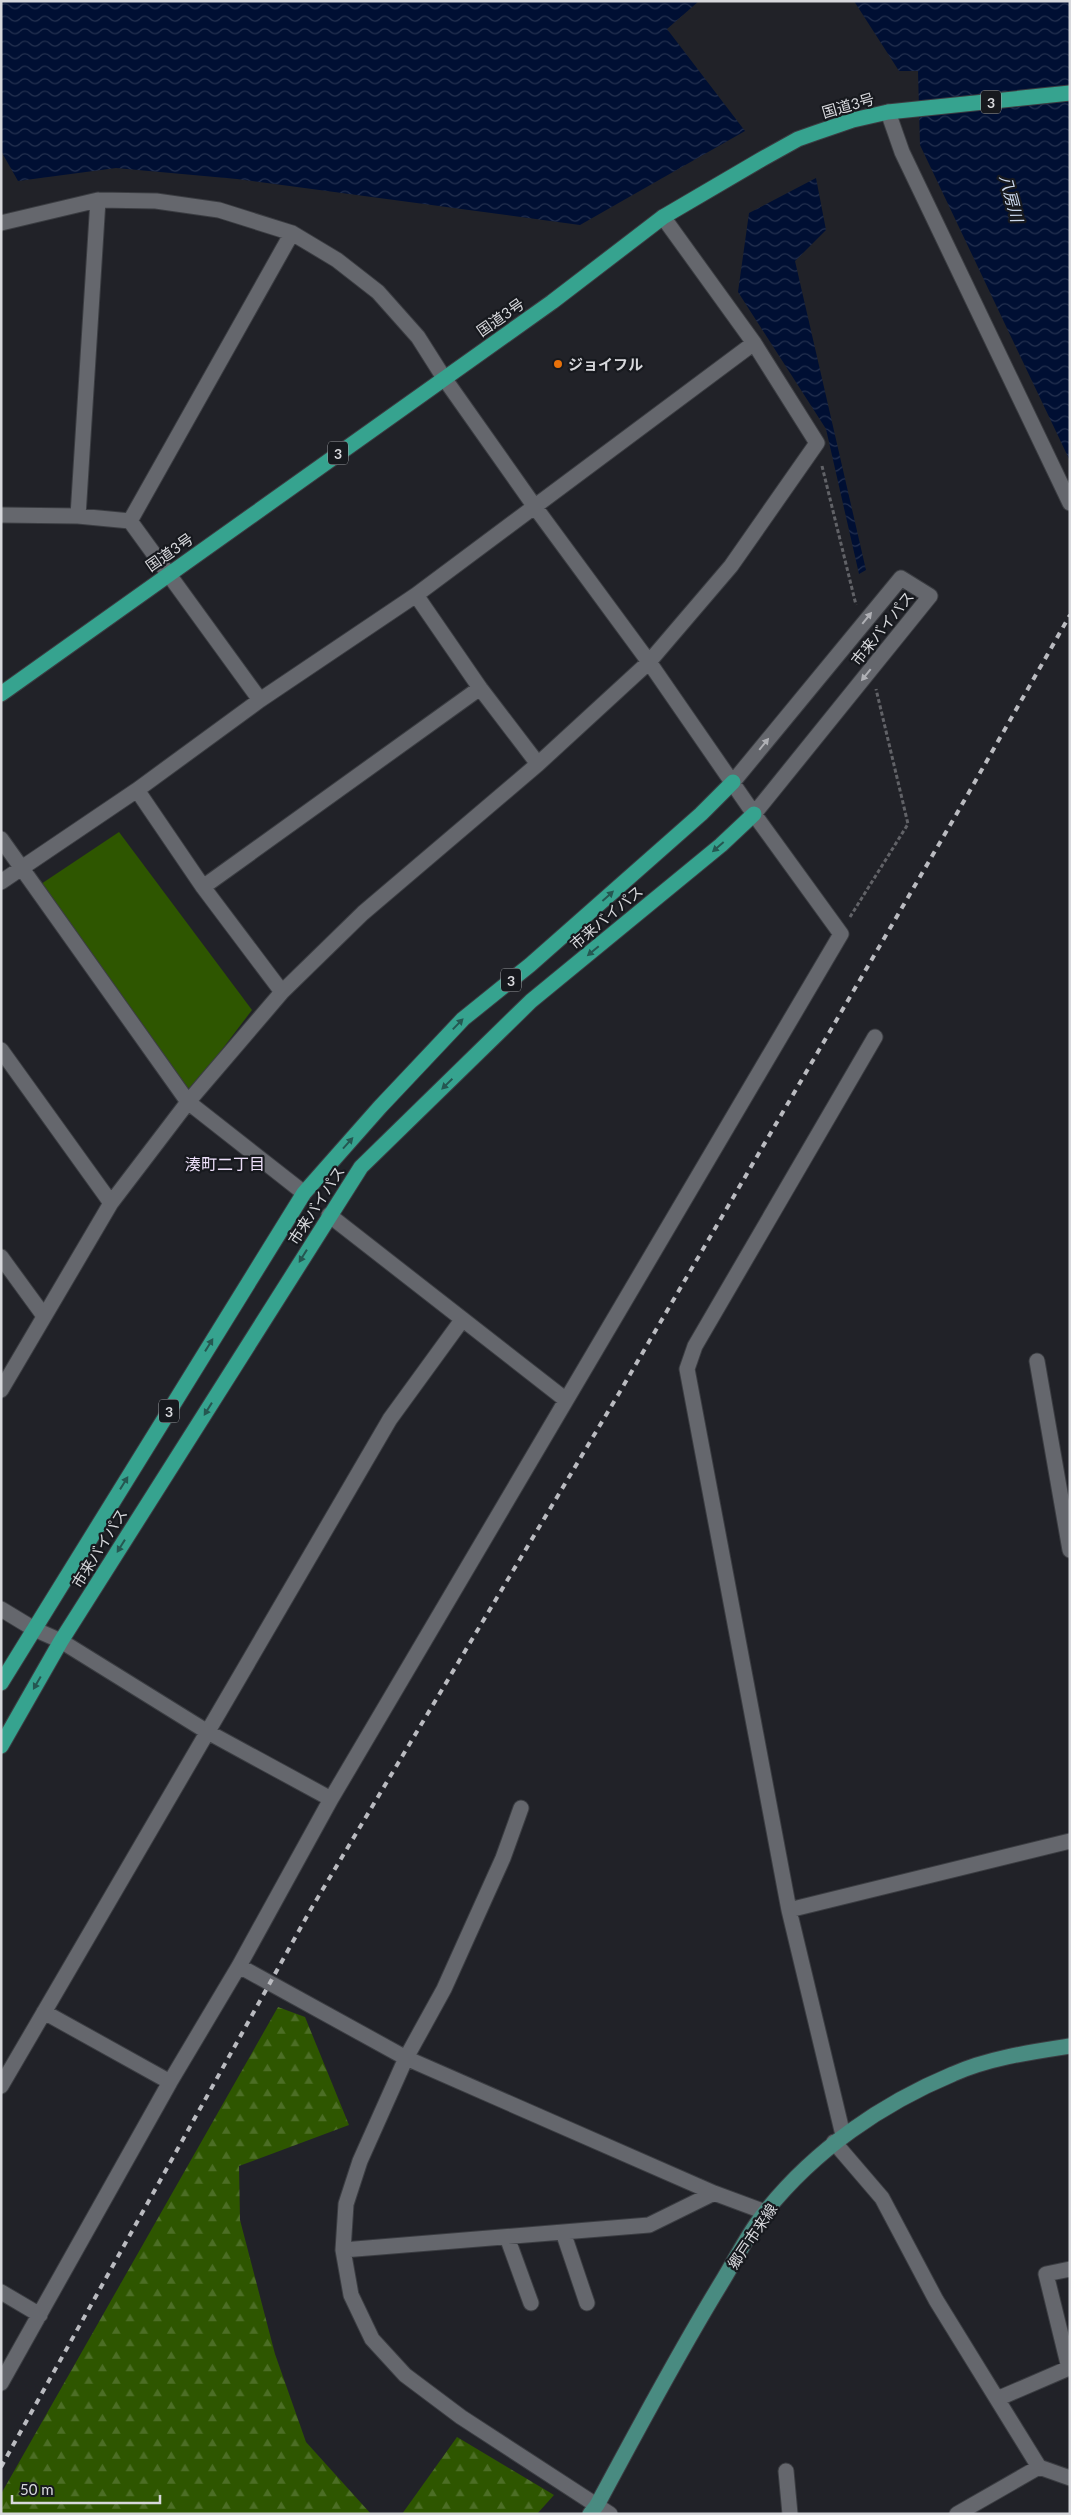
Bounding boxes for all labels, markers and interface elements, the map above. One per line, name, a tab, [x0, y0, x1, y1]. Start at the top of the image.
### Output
street label: 国道3号	[820, 89, 876, 121]
road number: 3	[981, 90, 1001, 114]
water label: 八房川	[997, 172, 1028, 226]
street label: 国道3号	[473, 294, 527, 340]
place label: ジョイフル	[568, 355, 643, 373]
marker: ジョイフル	[552, 358, 564, 370]
road number: 3	[328, 442, 348, 464]
street label: 国道3号	[142, 529, 196, 575]
street label: 市来バイパス	[847, 587, 917, 669]
one-way arrow	[862, 612, 873, 625]
one-way arrow	[861, 668, 872, 681]
one-way arrow	[759, 738, 770, 751]
one-way arrow	[712, 841, 724, 852]
street label: 市来バイパス	[566, 881, 646, 953]
one-way arrow	[602, 890, 614, 902]
one-way arrow	[587, 945, 600, 956]
road number: 3	[501, 968, 521, 992]
one-way arrow	[452, 1018, 464, 1030]
one-way arrow	[441, 1077, 453, 1089]
one-way arrow	[342, 1137, 353, 1150]
district label: 湊町二丁目	[185, 1154, 265, 1173]
street label: 市来バイパス	[284, 1162, 348, 1248]
one-way arrow	[299, 1250, 308, 1263]
one-way arrow	[205, 1338, 214, 1351]
road number: 3	[159, 1400, 179, 1422]
one-way arrow	[203, 1402, 212, 1415]
one-way arrow	[119, 1476, 129, 1490]
street label: 市来バイパス	[68, 1505, 130, 1591]
one-way arrow	[116, 1540, 126, 1553]
one-way arrow	[33, 1677, 42, 1690]
street label: 郷戸市来線	[724, 2200, 780, 2272]
scale bar	[12, 2472, 160, 2504]
text: 50 m	[20, 2480, 54, 2498]

